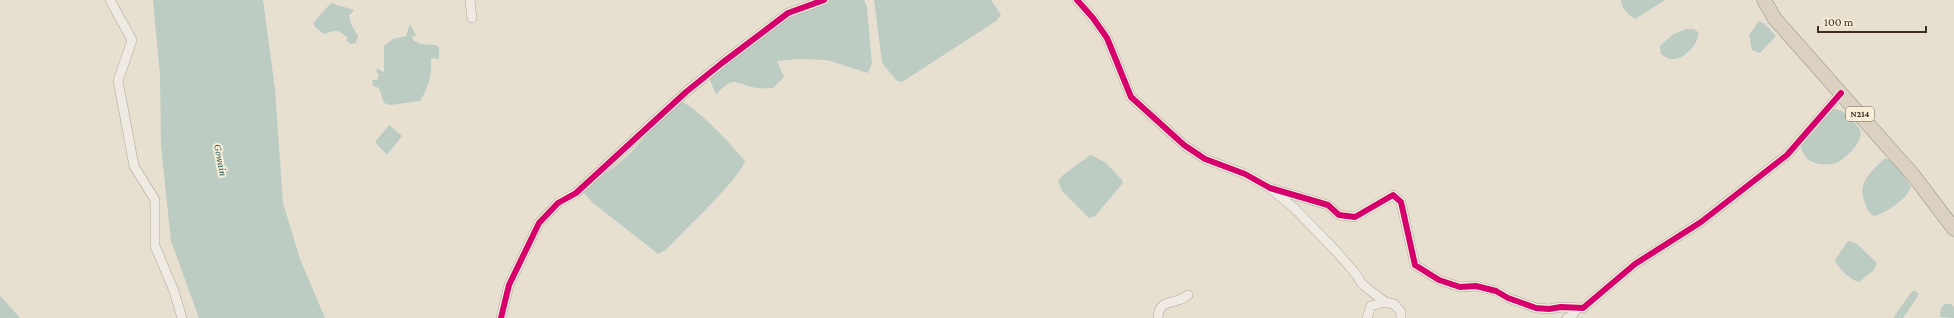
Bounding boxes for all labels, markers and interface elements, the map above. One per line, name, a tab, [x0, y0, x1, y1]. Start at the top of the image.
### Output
scale bar	[1818, 8, 1926, 34]
text: 100 m	[1824, 15, 1854, 29]
road number: N214	[1846, 107, 1874, 121]
water label: Gowain	[212, 143, 230, 177]

